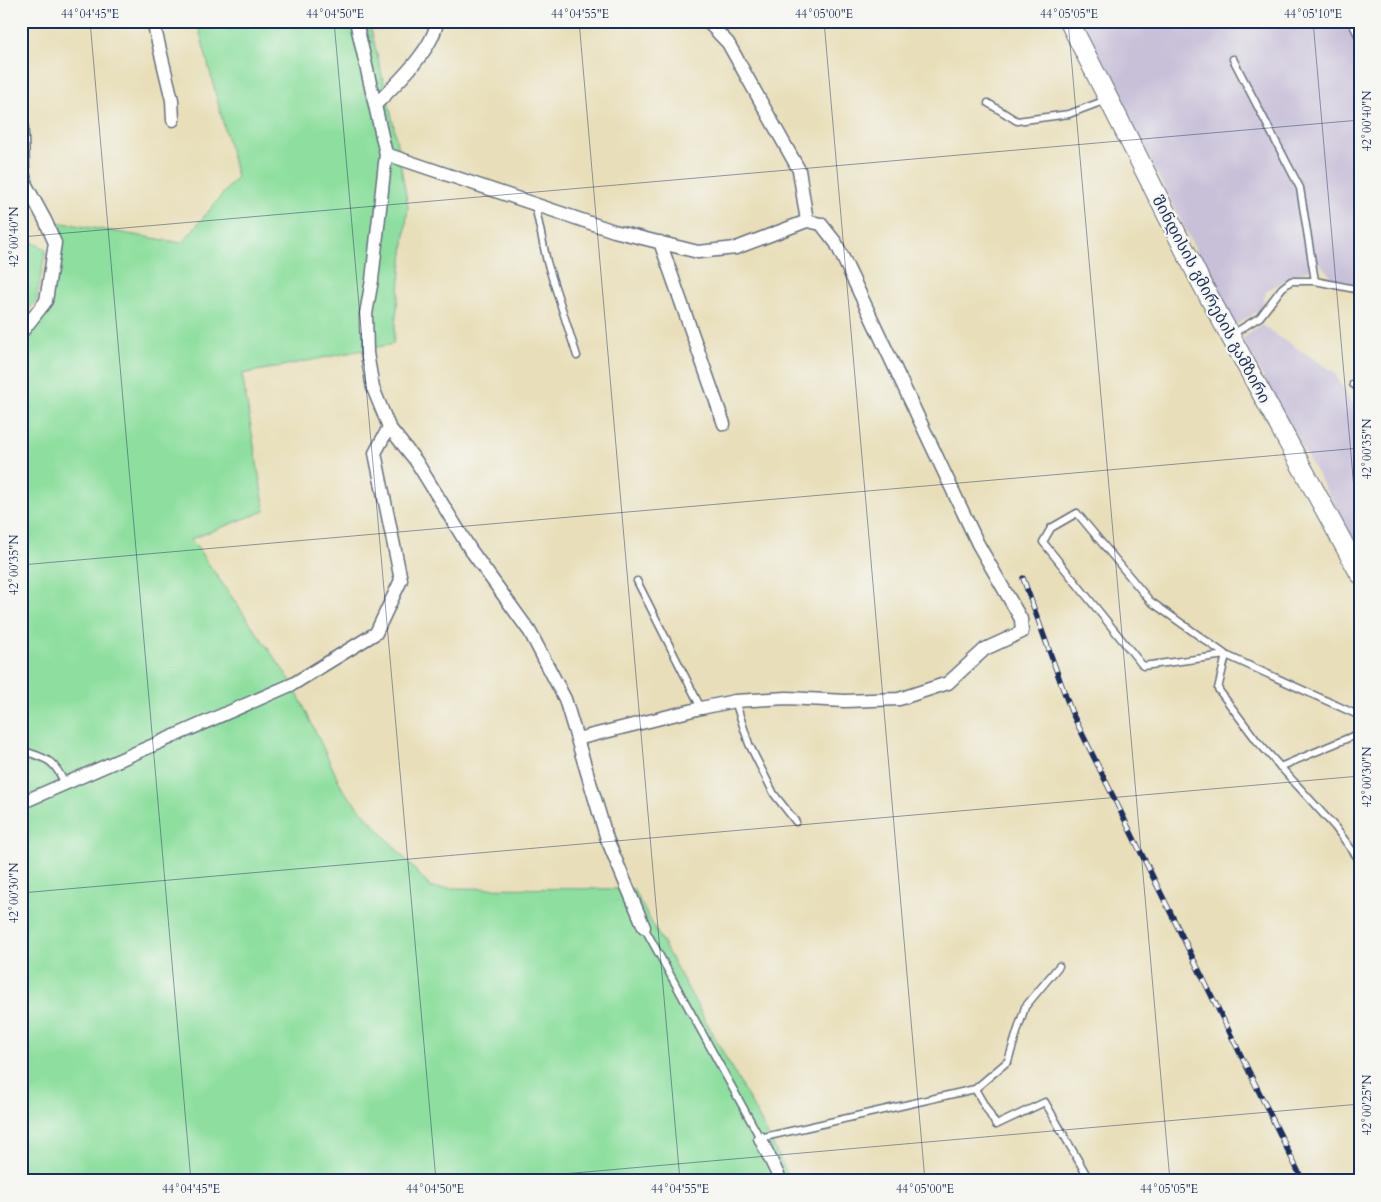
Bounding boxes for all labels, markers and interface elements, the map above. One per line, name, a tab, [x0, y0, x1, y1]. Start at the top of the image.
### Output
text: 44°04'45"E	[61, 6, 119, 22]
text: 44°04'50"E	[306, 6, 364, 22]
text: 44°04'55"E	[551, 6, 609, 22]
text: 44°05'00"E	[795, 6, 853, 22]
text: 44°05'05"E	[1040, 6, 1098, 22]
text: 44°05'10"E	[1284, 6, 1342, 22]
text: 42°00'40"N	[1359, 90, 1375, 151]
street label: შინდისის გმირების გამზირი	[1147, 192, 1275, 407]
text: 42°00'40"N	[6, 206, 22, 267]
text: 42°00'35"N	[1359, 418, 1375, 479]
text: 42°00'35"N	[6, 534, 22, 595]
text: 42°00'30"N	[1359, 746, 1375, 807]
text: 42°00'30"N	[6, 862, 22, 923]
text: 42°00'25"N	[1359, 1074, 1375, 1135]
text: 44°04'45"E	[162, 1181, 220, 1197]
text: 44°04'50"E	[406, 1181, 464, 1197]
text: 44°04'55"E	[651, 1181, 709, 1197]
text: 44°05'00"E	[896, 1181, 954, 1197]
text: 44°05'05"E	[1140, 1181, 1198, 1197]

